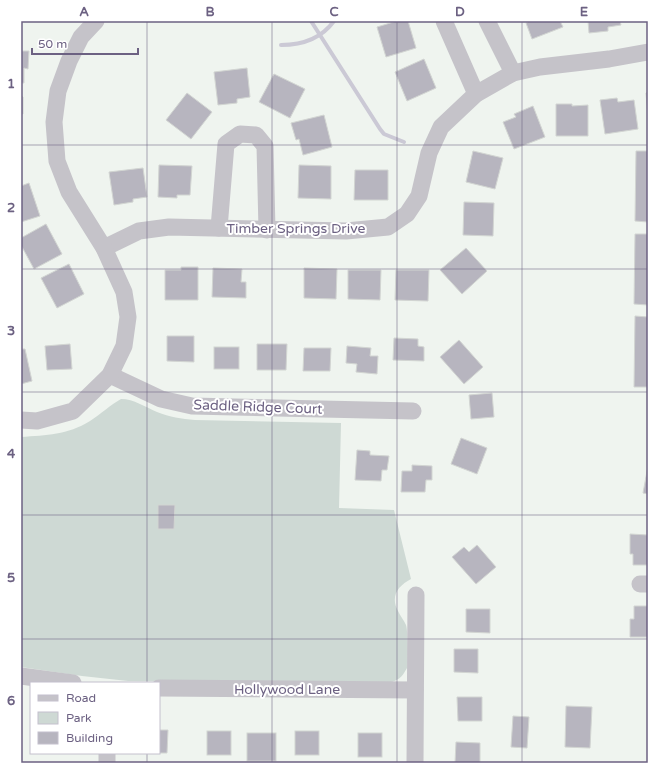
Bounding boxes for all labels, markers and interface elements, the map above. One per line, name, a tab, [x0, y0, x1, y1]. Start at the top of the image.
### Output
text: A	[79, 4, 89, 20]
text: B	[205, 4, 215, 20]
text: C	[329, 4, 339, 20]
text: D	[455, 4, 465, 20]
text: E	[580, 4, 588, 20]
scale bar	[32, 30, 138, 56]
text: 50 m	[38, 37, 67, 51]
text: 1	[7, 76, 15, 92]
text: 2	[7, 200, 15, 216]
street label: Timber Springs Drive	[227, 220, 366, 237]
text: 3	[7, 323, 15, 339]
street label: Saddle Ridge Court	[193, 396, 323, 418]
text: 4	[7, 446, 16, 462]
text: 5	[7, 570, 15, 586]
street label: Hollywood Lane	[234, 681, 340, 698]
legend	[30, 682, 160, 754]
text: Road	[66, 691, 96, 705]
text: 6	[7, 693, 15, 709]
text: Park	[66, 711, 92, 725]
text: Building	[66, 731, 113, 745]

